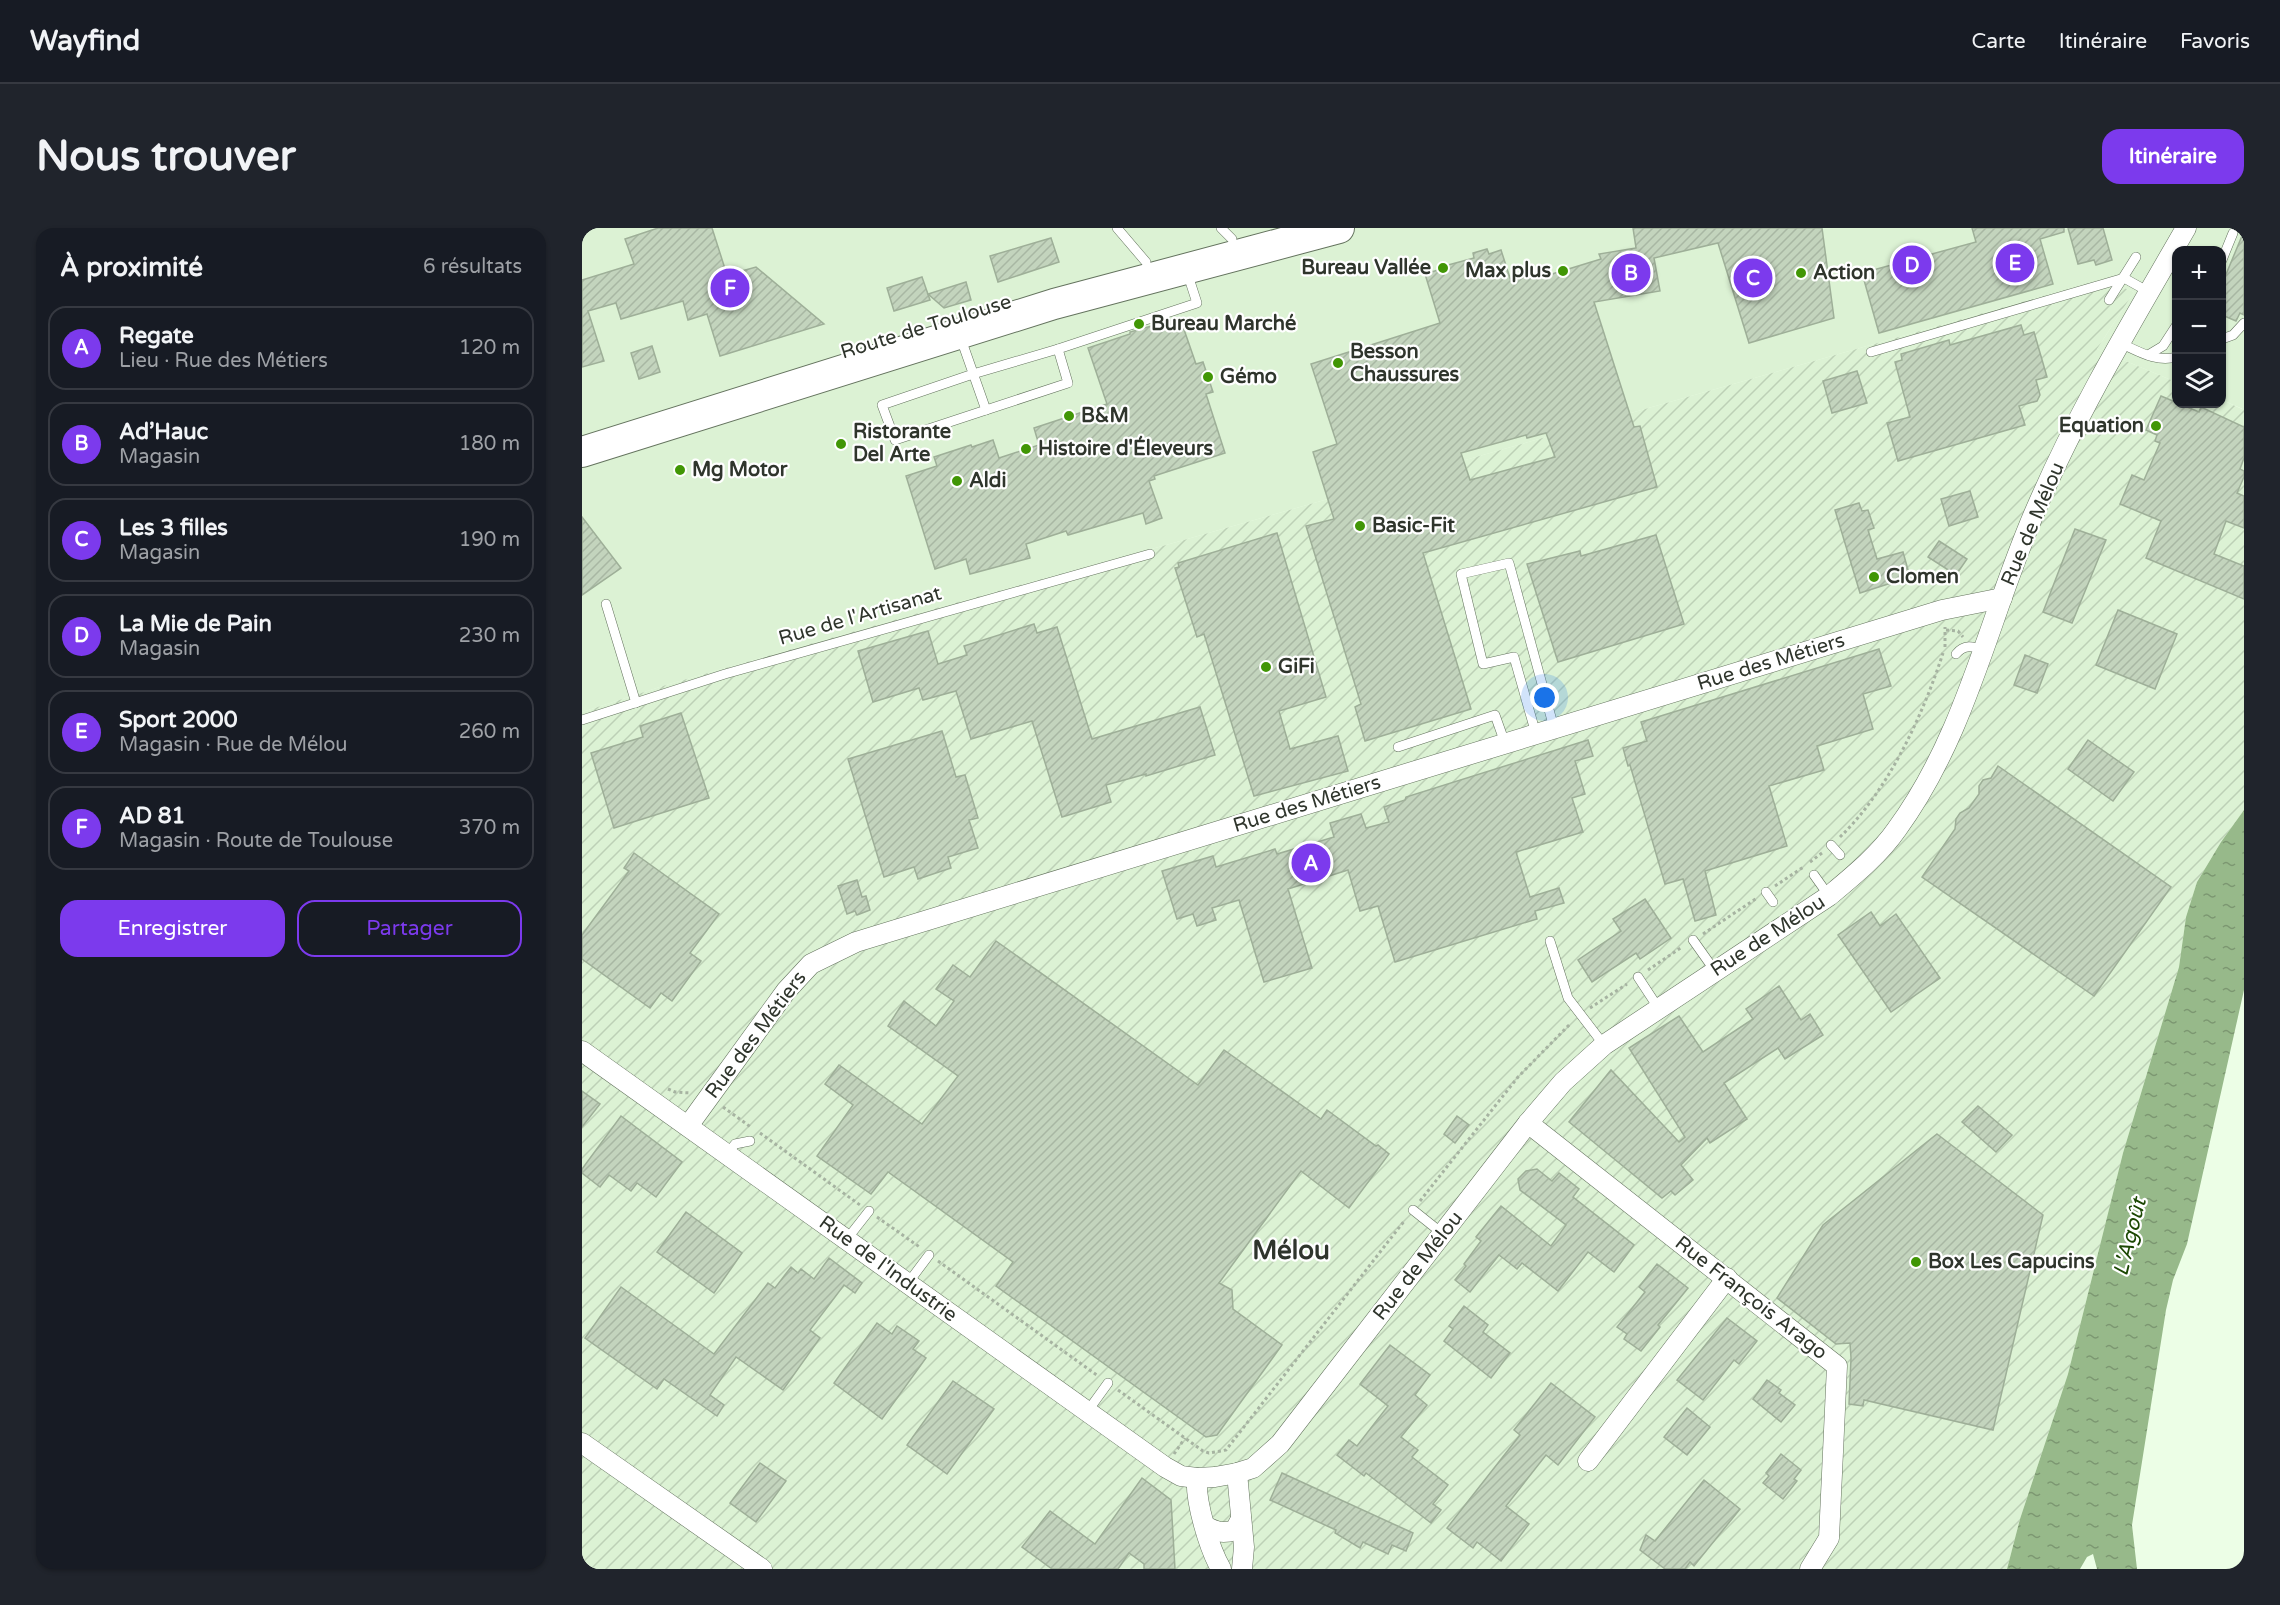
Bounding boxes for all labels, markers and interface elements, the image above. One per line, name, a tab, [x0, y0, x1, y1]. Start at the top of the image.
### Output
text: Wayfind	[30, 24, 140, 58]
text: Carte	[1972, 29, 2026, 54]
text: Itinéraire	[2059, 29, 2147, 54]
text: Favoris	[2180, 29, 2250, 54]
button: Itinéraire	[2102, 129, 2244, 184]
text: Nous trouver	[36, 131, 296, 182]
pin: E	[1996, 240, 2034, 285]
pin: D	[1892, 243, 1932, 288]
map controls	[2172, 246, 2226, 408]
button: +	[2172, 246, 2226, 300]
pin: B	[1612, 250, 1650, 296]
text: À proximité	[60, 252, 203, 283]
text: 6 résultats	[423, 255, 522, 279]
place label: Bureau Vallée	[1301, 256, 1431, 280]
pin: C	[1734, 256, 1772, 300]
place label: Max plus	[1465, 259, 1551, 283]
marker: Bureau Vallée	[1436, 261, 1450, 275]
place label: Action	[1813, 261, 1875, 285]
marker: Max plus	[1556, 264, 1570, 278]
pin: F	[710, 266, 750, 310]
marker: Action	[1794, 266, 1808, 280]
street label: Route de Toulouse	[838, 290, 1014, 364]
button: −	[2172, 300, 2226, 354]
place label: Bureau Marché	[1151, 312, 1296, 336]
marker: Bureau Marché	[1132, 317, 1146, 331]
text: Regate	[119, 323, 194, 349]
text: A	[74, 336, 89, 360]
text: 120 m	[459, 336, 520, 360]
place label: Besson Chaussures	[1350, 340, 1459, 387]
text: Lieu · Rue des Métiers	[119, 349, 328, 373]
button: layers	[2172, 354, 2226, 408]
marker: Besson Chaussures	[1331, 356, 1345, 370]
place label: Gémo	[1220, 365, 1277, 389]
marker: Gémo	[1201, 370, 1215, 384]
place label: B&M	[1081, 404, 1129, 428]
marker: B&M	[1062, 409, 1076, 423]
place label: Equation	[2059, 414, 2144, 438]
text: Ad’Hauc	[119, 419, 208, 445]
marker: Equation	[2149, 419, 2163, 433]
place label: Ristorante Del Arte	[853, 420, 951, 467]
text: B	[75, 432, 88, 456]
text: 180 m	[459, 432, 520, 456]
place label: Histoire d'Éleveurs	[1038, 435, 1214, 461]
marker: Ristorante Del Arte	[834, 437, 848, 451]
marker: Histoire d'Éleveurs	[1019, 442, 1033, 456]
text: Magasin	[119, 445, 200, 469]
place label: Mg Motor	[692, 458, 788, 482]
street label: Rue de Mélou	[1996, 459, 2070, 589]
marker: Mg Motor	[673, 463, 687, 477]
place label: Aldi	[969, 469, 1006, 493]
marker: Aldi	[950, 474, 964, 488]
place label: Basic-Fit	[1372, 514, 1455, 538]
text: Les 3 filles	[119, 515, 228, 541]
marker: Basic-Fit	[1353, 519, 1367, 533]
text: C	[75, 528, 88, 552]
text: 190 m	[459, 528, 520, 552]
text: Magasin	[119, 541, 200, 565]
place label: Clomen	[1886, 565, 1959, 589]
marker: Clomen	[1867, 570, 1881, 584]
street label: Rue de l'Artisanat	[776, 581, 945, 651]
text: La Mie de Pain	[119, 611, 272, 637]
text: D	[74, 624, 89, 648]
text: 230 m	[459, 624, 520, 648]
street label: Rue des Métiers	[1694, 628, 1848, 696]
text: Magasin	[119, 637, 200, 661]
place label: GiFi	[1278, 655, 1315, 679]
marker: GiFi	[1259, 660, 1273, 674]
your location	[1530, 683, 1559, 712]
text: Sport 2000	[119, 707, 237, 733]
text: E	[75, 720, 88, 744]
text: 260 m	[459, 720, 520, 744]
text: Magasin · Rue de Mélou	[119, 733, 348, 757]
street label: Rue des Métiers	[1230, 770, 1384, 838]
text: AD 81	[119, 803, 185, 829]
text: F	[75, 816, 88, 840]
text: 370 m	[459, 816, 520, 840]
text: Magasin · Route de Toulouse	[119, 829, 393, 853]
pin: A	[1292, 840, 1330, 886]
street label: Rue de Mélou	[1706, 890, 1830, 982]
button: Enregistrer	[60, 900, 285, 957]
button: Partager	[297, 900, 522, 957]
street label: Rue des Métiers	[700, 967, 812, 1103]
water label: L'Agoût	[2108, 1194, 2152, 1278]
street label: Rue de Mélou	[1368, 1207, 1468, 1325]
street label: Rue de l'Industrie	[814, 1211, 962, 1327]
street label: Rue François Arago	[1670, 1231, 1832, 1365]
district label: Mélou	[1252, 1235, 1330, 1266]
place label: Box Les Capucins	[1928, 1250, 2095, 1274]
marker: Box Les Capucins	[1909, 1255, 1923, 1269]

